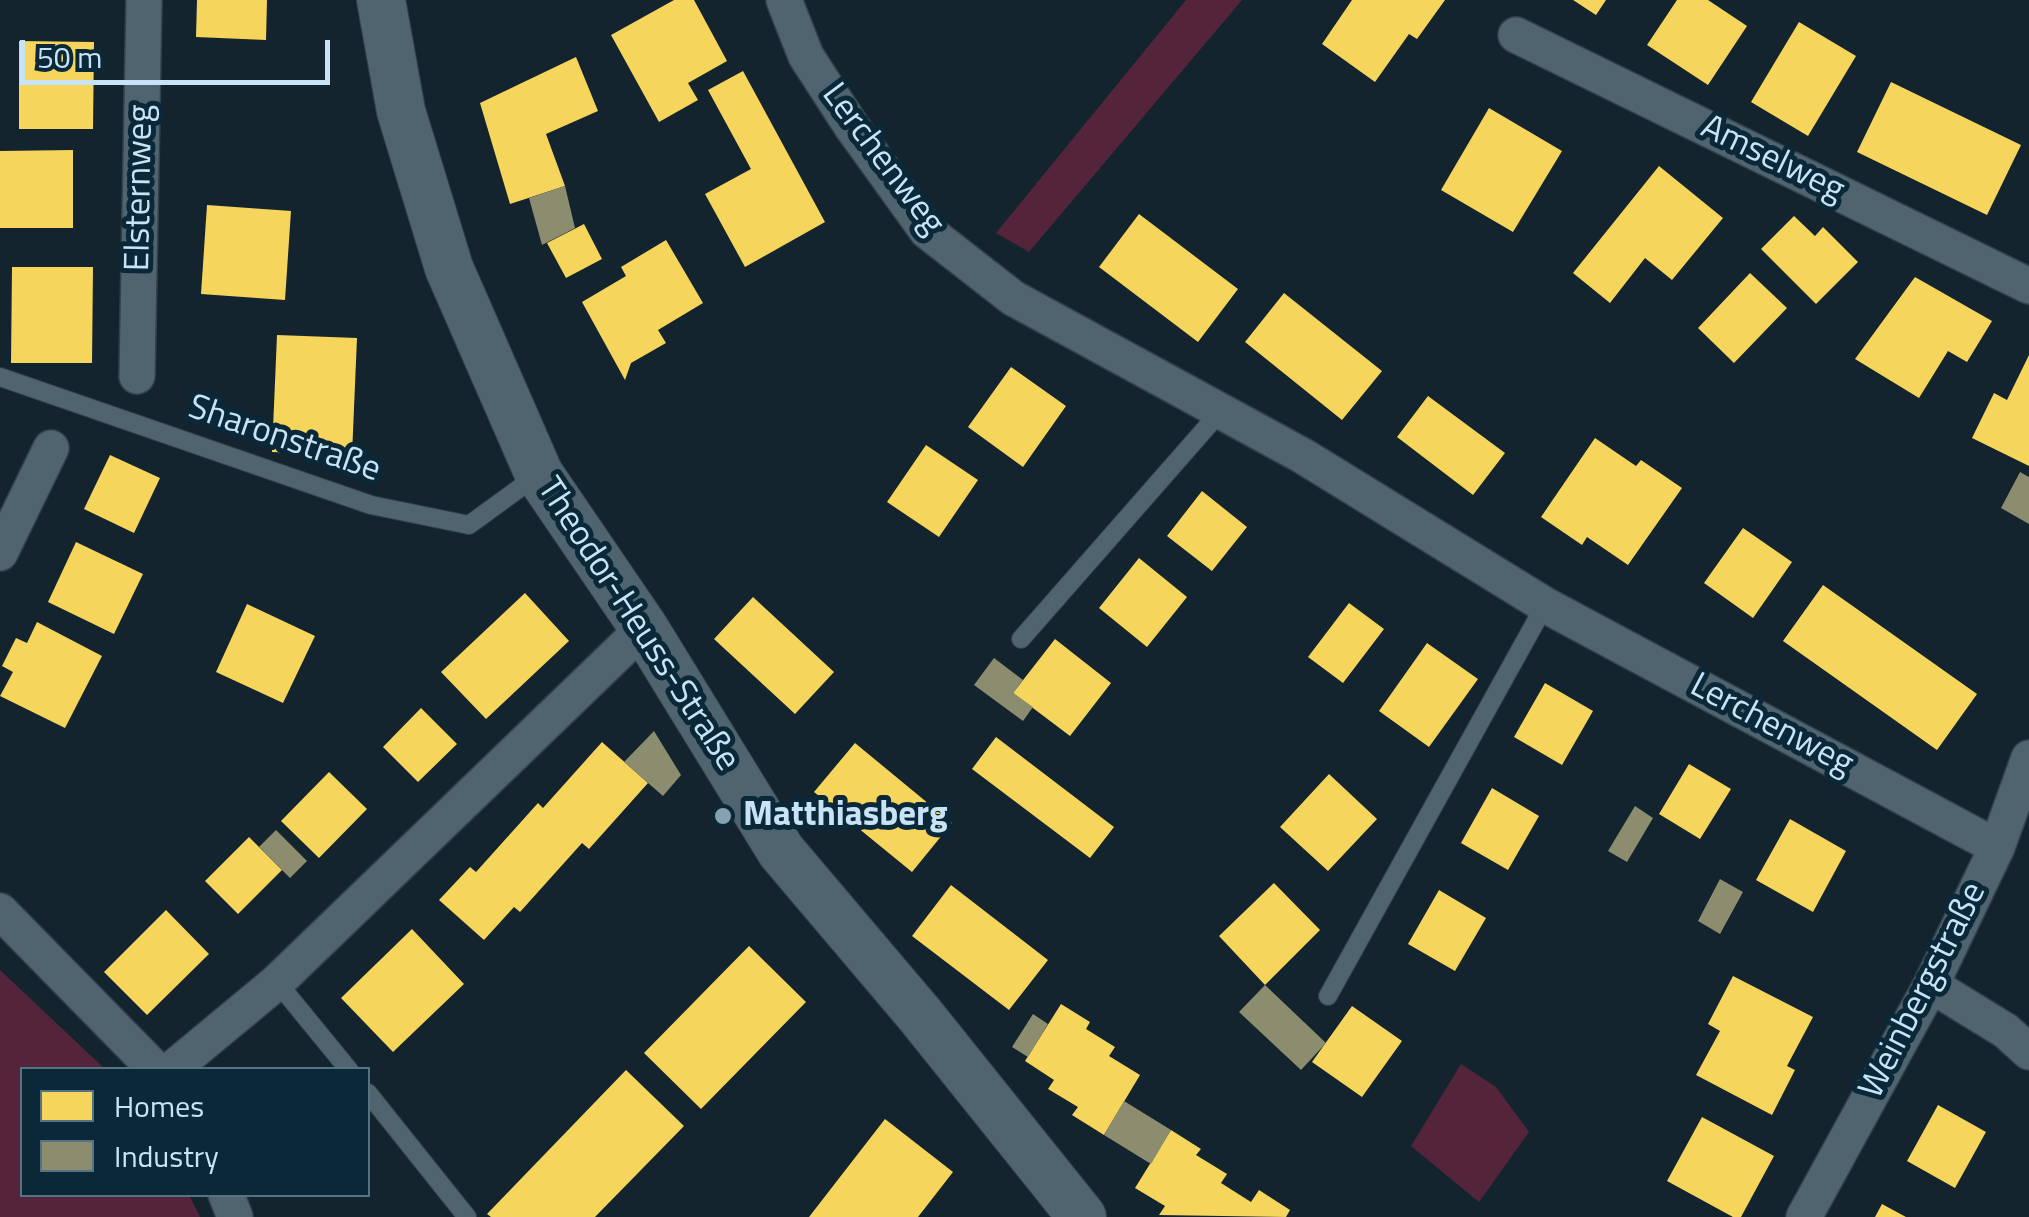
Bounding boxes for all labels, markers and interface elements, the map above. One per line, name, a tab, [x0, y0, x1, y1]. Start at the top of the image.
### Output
scale bar	[25, 20, 335, 82]
text: 50 m	[37, 34, 102, 80]
street label: Lerchenweg	[812, 76, 952, 244]
street label: Elsternweg	[119, 104, 163, 272]
street label: Amselweg	[1693, 107, 1851, 213]
street label: Sharonstraße	[182, 388, 386, 492]
street label: Theodor-Heuss-Straße	[527, 471, 747, 779]
street label: Lerchenweg	[1682, 666, 1860, 786]
place label: Matthiasberg	[743, 795, 948, 837]
marker: Matthiasberg	[712, 805, 734, 827]
street label: Weinbergstraße	[1852, 876, 1996, 1106]
legend	[20, 1067, 370, 1197]
text: Homes	[114, 1083, 204, 1129]
text: Industry	[114, 1133, 219, 1179]

